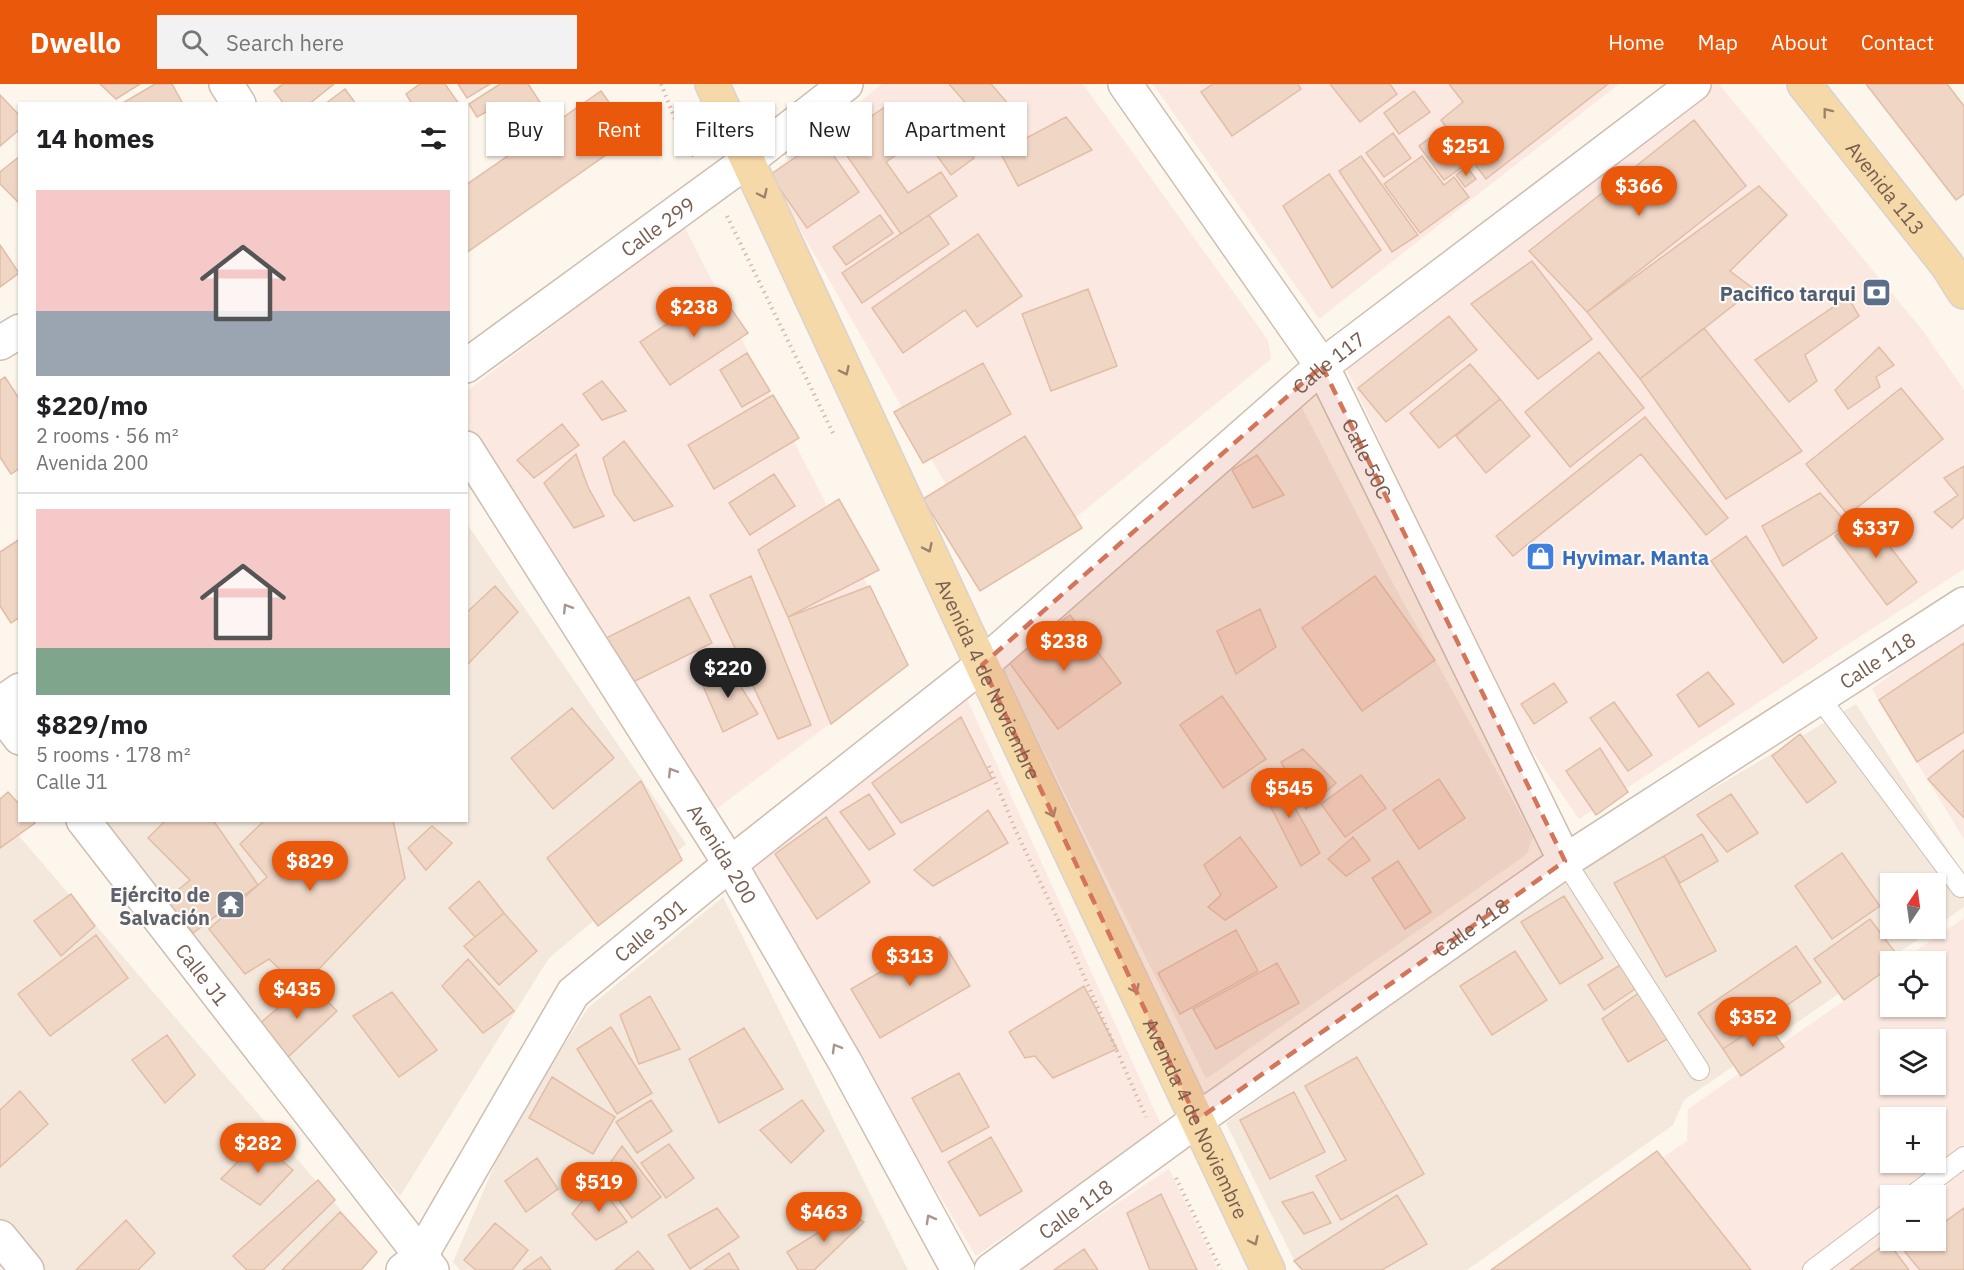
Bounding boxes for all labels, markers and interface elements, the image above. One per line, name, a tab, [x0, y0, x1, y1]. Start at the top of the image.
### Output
search box	[157, 15, 577, 69]
text: Dwello	[30, 24, 121, 61]
icon: search	[178, 26, 211, 59]
text: Search here	[226, 28, 344, 57]
text: Home	[1608, 28, 1665, 56]
text: Map	[1698, 28, 1738, 56]
text: About	[1771, 28, 1828, 56]
text: Contact	[1861, 28, 1934, 56]
chip: Buy	[486, 102, 564, 156]
chip: Rent	[576, 102, 662, 156]
chip: Filters	[674, 102, 775, 156]
chip: New	[787, 102, 872, 156]
chip: Apartment	[884, 102, 1027, 156]
one-way arrow	[1823, 108, 1834, 119]
text: 14 homes	[36, 121, 154, 155]
icon: filters	[417, 122, 450, 155]
pin: $251	[1430, 126, 1502, 177]
text: $251	[1442, 132, 1490, 159]
street label: Avenida 113	[1840, 135, 1931, 240]
pin: $366	[1603, 166, 1675, 217]
text: $366	[1615, 172, 1663, 199]
one-way arrow	[755, 188, 767, 199]
street label: Calle 299	[615, 190, 700, 262]
icon: home	[189, 229, 297, 337]
bank icon: Pacifico tarqui	[1861, 277, 1893, 309]
place label: Pacifico tarqui	[1720, 280, 1856, 307]
pin: $238	[658, 287, 730, 338]
text: $238	[670, 293, 718, 320]
street label: Calle 117	[1286, 325, 1370, 400]
one-way arrow	[838, 365, 850, 376]
text: $220/mo	[36, 388, 148, 422]
street label: Calle 50C	[1336, 414, 1398, 503]
text: 2 rooms · 56 m²	[36, 422, 179, 449]
text: Avenida 200	[36, 449, 148, 476]
pin: $337	[1840, 508, 1912, 559]
text: $337	[1852, 514, 1900, 541]
one-way arrow	[920, 541, 932, 552]
shop icon: Hyvimar. Manta	[1525, 541, 1557, 573]
place label: Hyvimar. Manta	[1562, 544, 1709, 571]
icon: home	[189, 548, 297, 656]
street label: Avenida 4 de Noviembre	[930, 574, 1048, 784]
one-way arrow	[564, 603, 575, 614]
pin: $238	[1028, 621, 1100, 672]
street label: Calle 118	[1834, 625, 1920, 695]
text: $238	[1040, 627, 1088, 654]
pin: $220	[692, 648, 764, 699]
text: $220	[704, 654, 752, 681]
text: $829/mo	[36, 707, 148, 741]
text: 5 rooms · 178 m²	[36, 741, 191, 768]
text: Calle J1	[36, 768, 108, 795]
one-way arrow	[667, 768, 679, 778]
pin: $545	[1253, 768, 1325, 819]
text: $545	[1265, 774, 1313, 801]
street label: Avenida 200	[682, 799, 764, 908]
one-way arrow	[1044, 806, 1056, 817]
pin: $829	[274, 841, 346, 892]
text: $829	[286, 847, 334, 874]
north arrow	[1880, 873, 1946, 939]
map controls	[1880, 873, 1946, 1251]
place label: Ejército de Salvación	[110, 881, 210, 931]
temple icon: Ejército de Salvación	[215, 889, 247, 921]
street label: Calle 118	[1428, 891, 1514, 963]
street label: Calle 301	[608, 892, 692, 967]
pin: $313	[874, 936, 946, 987]
street label: Calle J1	[170, 937, 235, 1011]
text: $313	[886, 942, 934, 969]
button: locate	[1880, 951, 1946, 1017]
pin: $435	[261, 969, 333, 1020]
text: $435	[273, 975, 321, 1002]
one-way arrow	[1127, 983, 1139, 994]
pin: $352	[1717, 997, 1789, 1048]
text: $352	[1729, 1003, 1777, 1030]
street label: Avenida 4 de Noviembre	[1137, 1014, 1255, 1223]
button: layers	[1880, 1029, 1946, 1095]
one-way arrow	[832, 1044, 843, 1054]
button: +	[1880, 1107, 1946, 1173]
pin: $282	[222, 1123, 294, 1174]
text: $282	[234, 1129, 282, 1156]
pin: $519	[563, 1162, 635, 1213]
text: $519	[575, 1168, 623, 1195]
street label: Calle 118	[1033, 1173, 1118, 1245]
button: −	[1880, 1185, 1946, 1251]
pin: $463	[788, 1192, 860, 1243]
text: $463	[800, 1198, 848, 1225]
one-way arrow	[926, 1214, 937, 1225]
one-way arrow	[1247, 1235, 1259, 1246]

